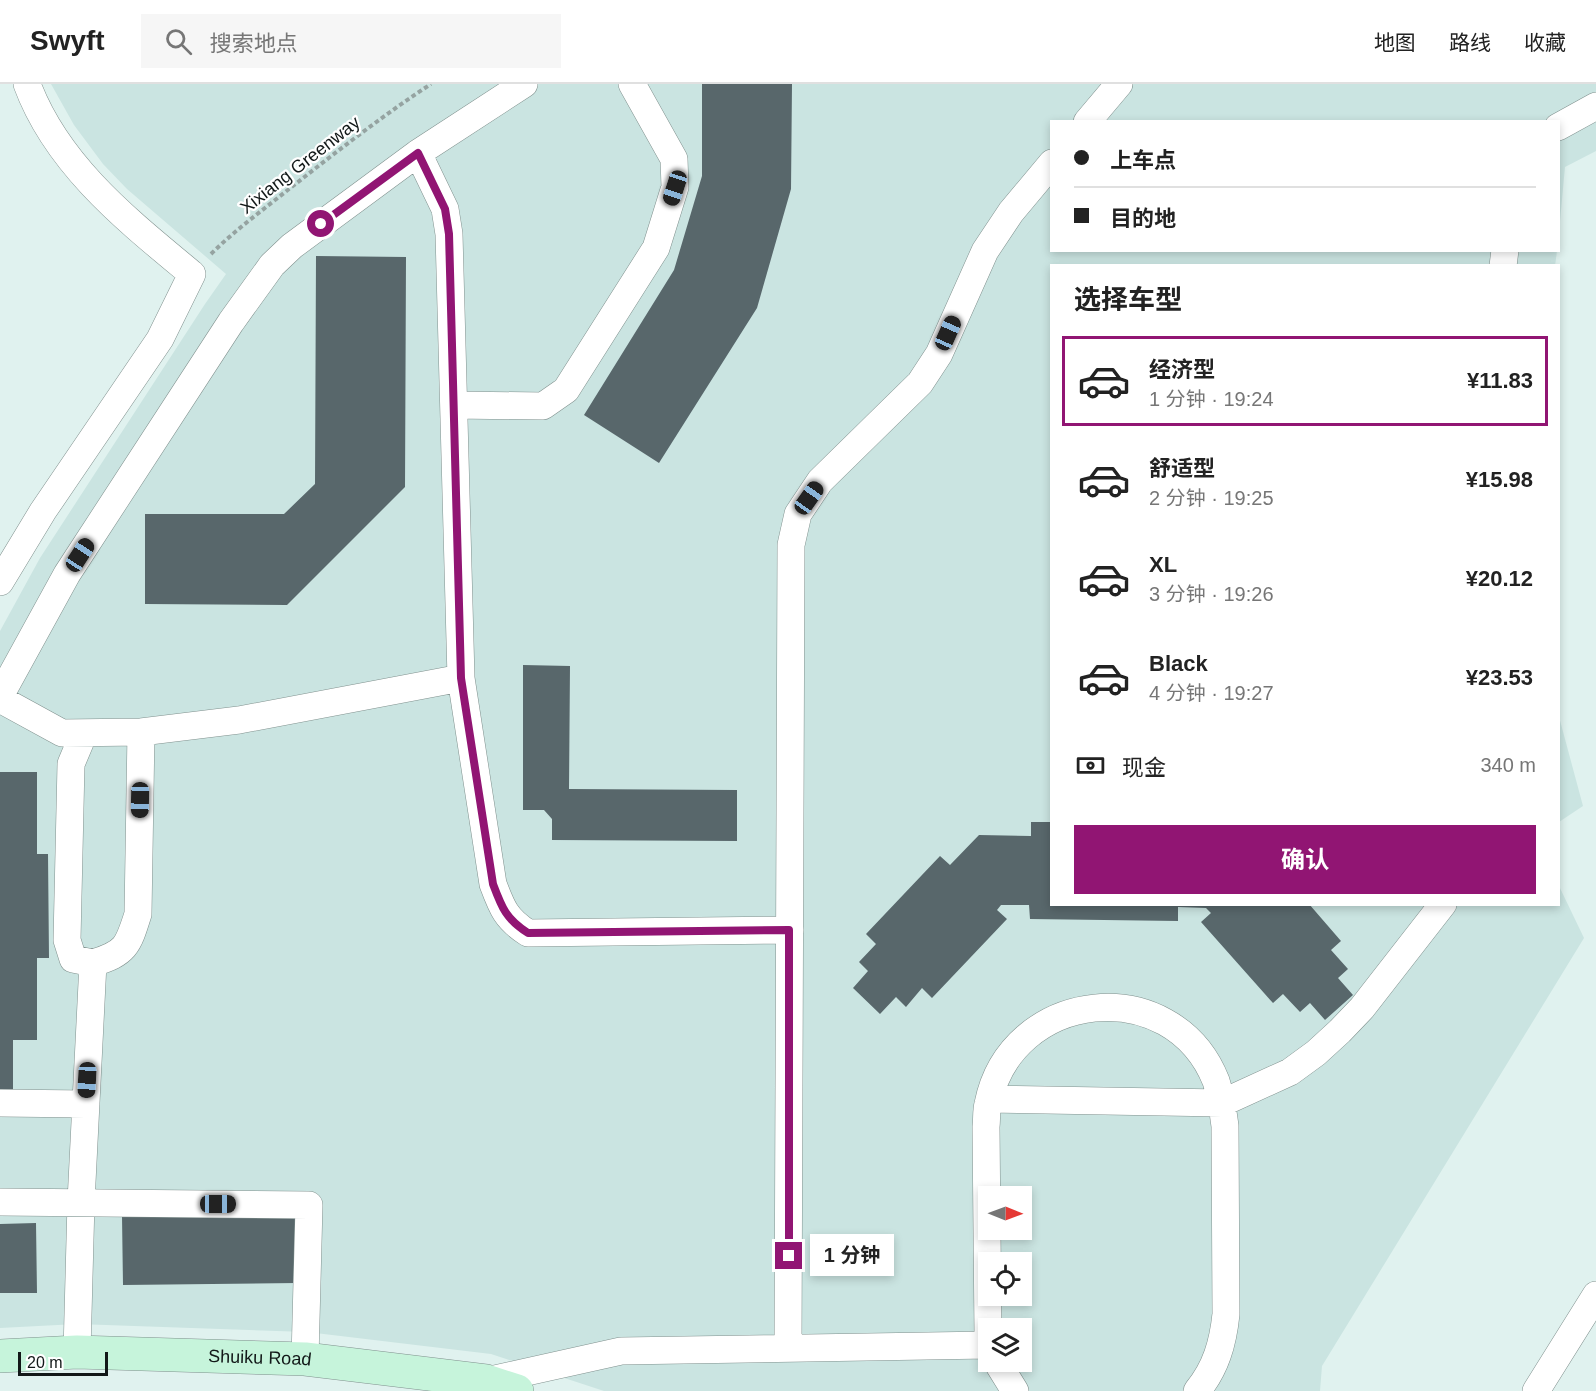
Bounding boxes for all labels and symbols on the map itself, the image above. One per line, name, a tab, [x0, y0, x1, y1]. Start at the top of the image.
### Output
street label: Xixiang Greenway	[236, 112, 364, 218]
car	[661, 168, 689, 208]
route start	[307, 210, 334, 237]
car	[932, 313, 964, 353]
car	[791, 478, 827, 518]
car	[63, 535, 97, 575]
car	[131, 782, 149, 818]
car	[77, 1062, 97, 1098]
north arrow	[978, 1186, 1032, 1240]
car	[200, 1195, 236, 1213]
callout: 1 分钟	[810, 1235, 894, 1277]
route end	[775, 1242, 802, 1269]
street label: Shuiku Road	[208, 1346, 313, 1370]
scale bar	[18, 1349, 108, 1376]

